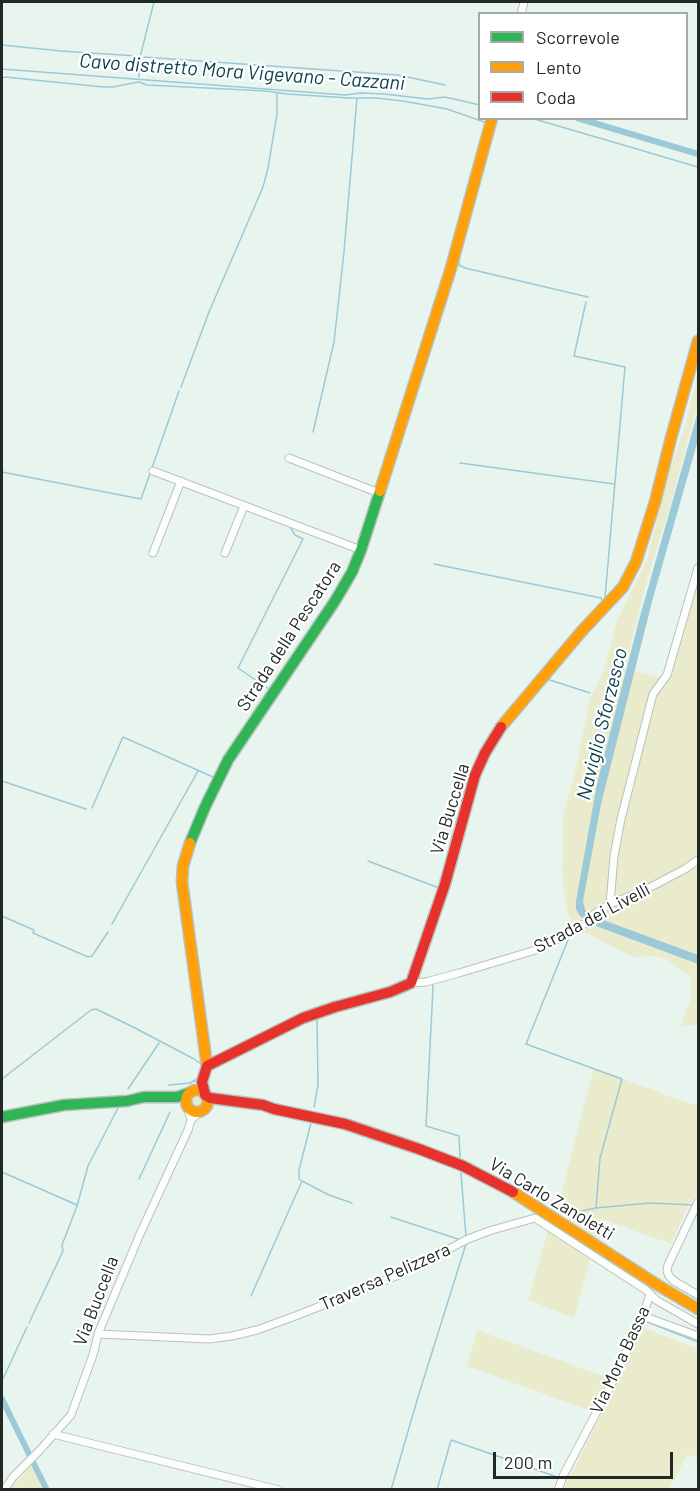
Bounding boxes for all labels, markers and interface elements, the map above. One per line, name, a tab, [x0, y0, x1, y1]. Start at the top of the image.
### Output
legend	[478, 12, 688, 120]
text: Scorrevole	[536, 26, 620, 48]
water label: Cavo distretto Mora Vigevano - Cazzani	[78, 49, 406, 95]
text: Lento	[536, 56, 582, 78]
text: Coda	[536, 86, 576, 108]
street label: Strada della Pescatora	[232, 557, 346, 715]
water label: Naviglio Sforzesco	[571, 645, 633, 803]
street label: Via Buccella	[426, 761, 474, 857]
street label: Strada dei Livelli	[530, 878, 654, 958]
street label: Via Carlo Zanoletti	[486, 1153, 618, 1245]
street label: Traversa Pelizzera	[316, 1239, 454, 1315]
street label: Via Buccella	[69, 1253, 123, 1349]
street label: Via Mora Bassa	[586, 1303, 654, 1417]
scale bar	[496, 1440, 676, 1478]
text: 200 m	[504, 1451, 552, 1473]

